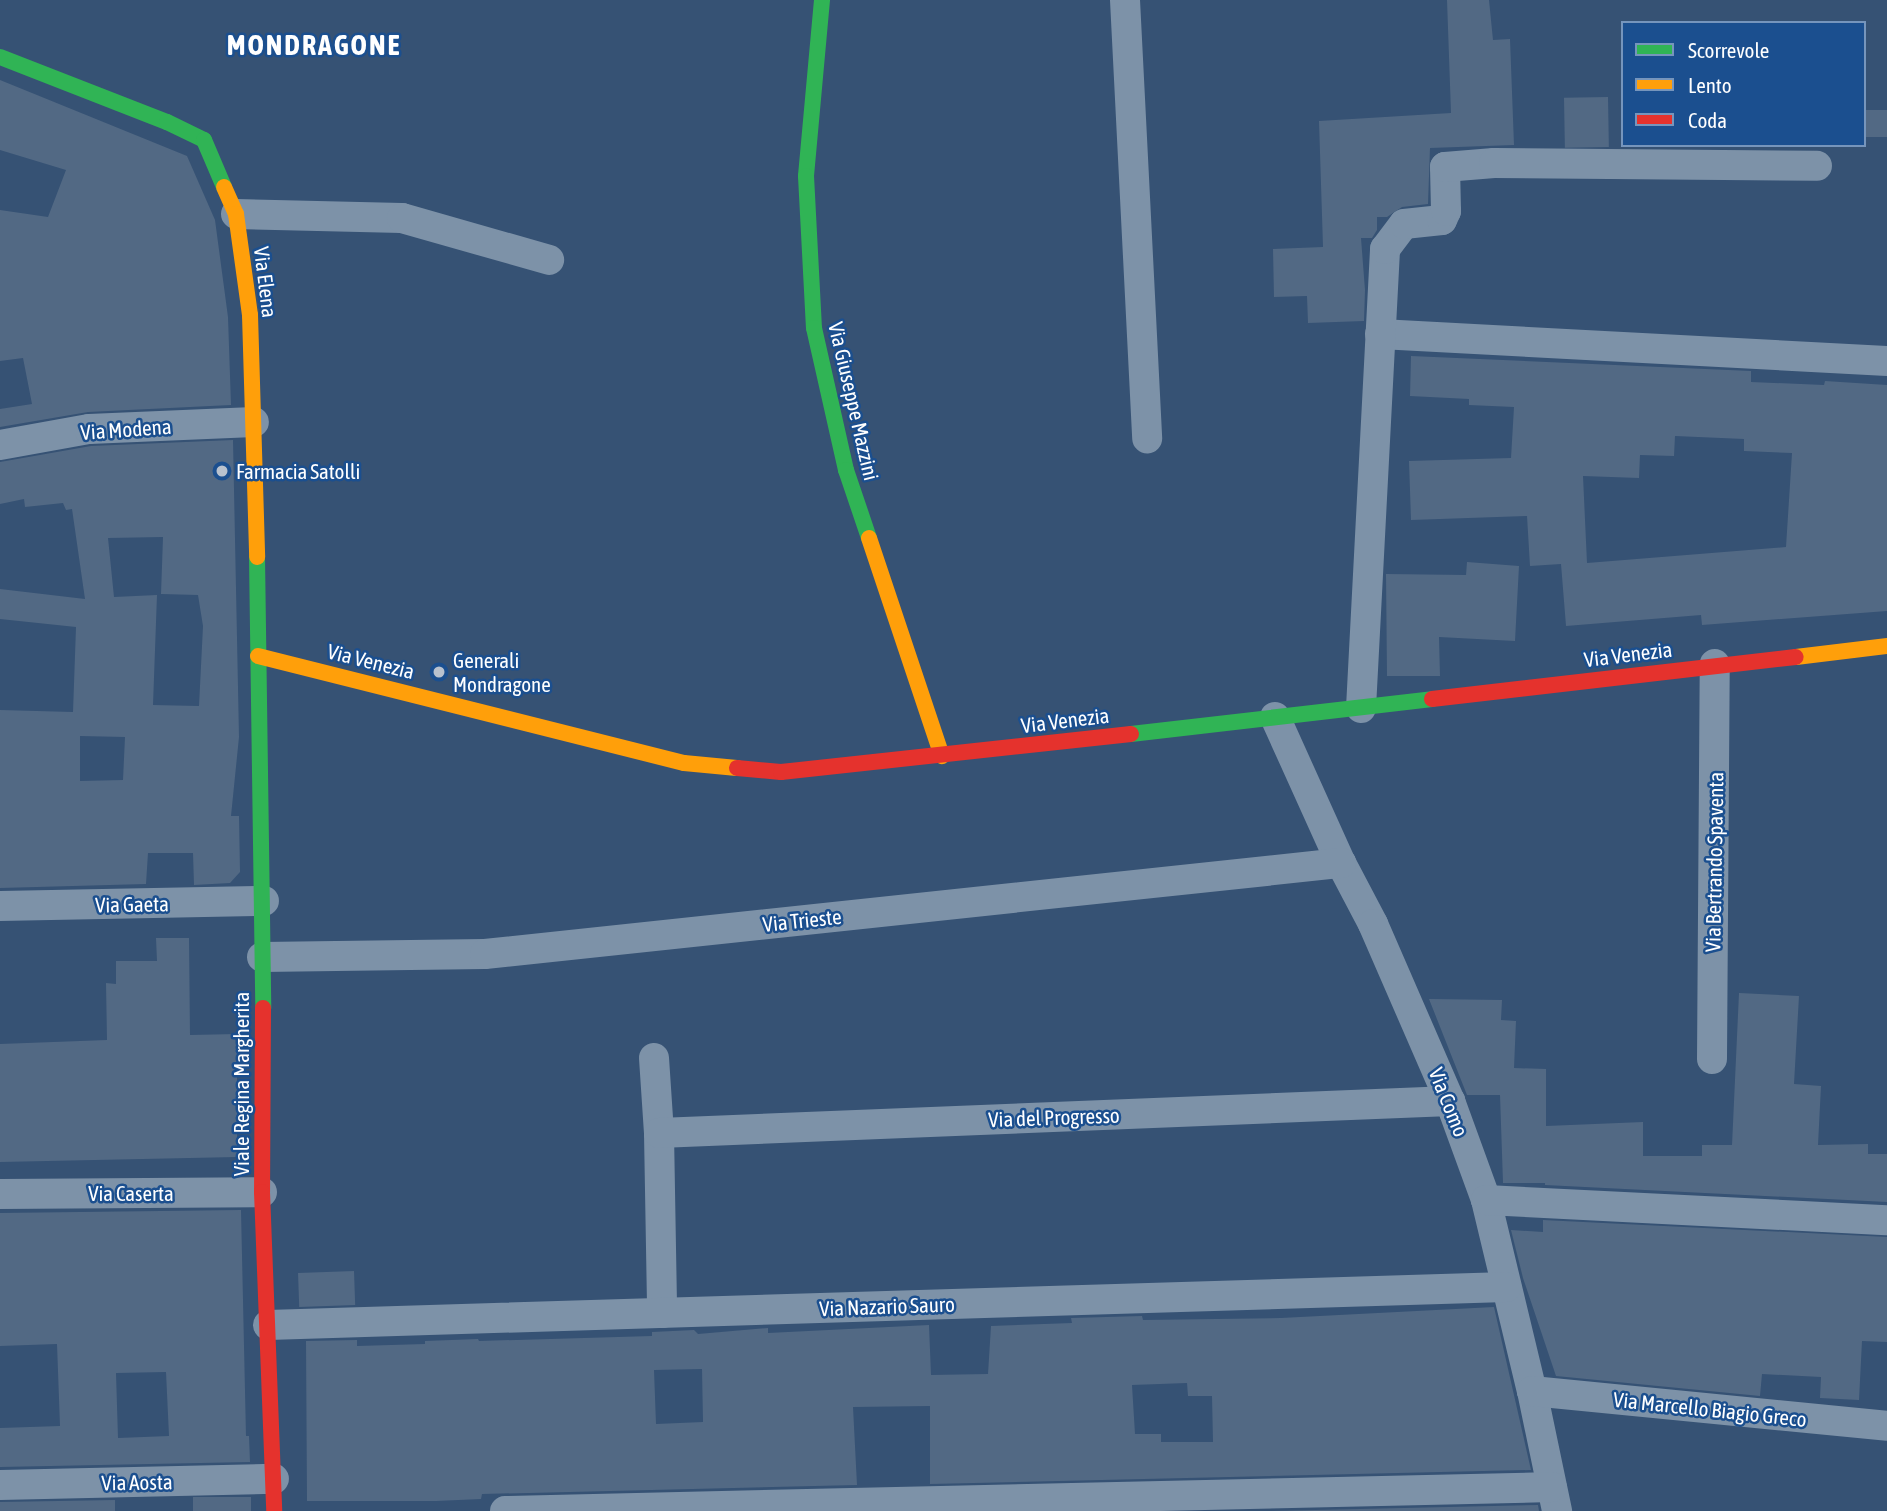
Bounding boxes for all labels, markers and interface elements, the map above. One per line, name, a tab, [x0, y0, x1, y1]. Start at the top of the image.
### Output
legend	[1621, 21, 1866, 147]
district label: MONDRAGONE	[228, 28, 400, 62]
text: Scorrevole	[1688, 38, 1769, 62]
text: Lento	[1688, 73, 1732, 97]
text: Coda	[1688, 108, 1727, 132]
street label: Via Elena	[249, 245, 283, 319]
street label: Via Giuseppe Mazzini	[824, 319, 884, 483]
street label: Via Modena	[80, 413, 172, 445]
place label: Farmacia Satolli	[236, 458, 360, 484]
marker: Farmacia Satolli	[214, 463, 230, 479]
street label: Via Venezia	[1582, 636, 1674, 672]
street label: Via Venezia	[325, 638, 417, 684]
place label: Generali Mondragone	[453, 647, 551, 697]
marker: Generali Mondragone	[431, 664, 447, 680]
street label: Via Venezia	[1019, 702, 1111, 738]
street label: Via Bertrando Spaventa	[1700, 772, 1728, 952]
street label: Via Gaeta	[95, 891, 169, 917]
street label: Via Trieste	[761, 903, 843, 937]
street label: Viale Regina Margherita	[228, 992, 254, 1176]
street label: Via Como	[1424, 1064, 1474, 1140]
street label: Via del Progresso	[988, 1102, 1120, 1132]
street label: Via Caserta	[88, 1180, 174, 1206]
street label: Via Nazario Sauro	[819, 1291, 955, 1321]
street label: Via Marcello Biagio Greco	[1612, 1386, 1808, 1432]
street label: Via Aosta	[101, 1469, 173, 1495]

